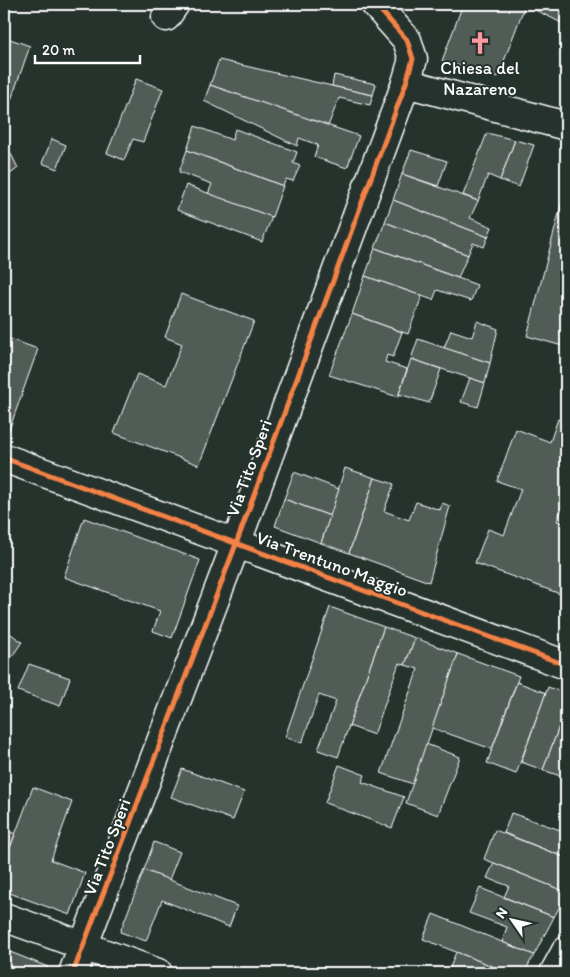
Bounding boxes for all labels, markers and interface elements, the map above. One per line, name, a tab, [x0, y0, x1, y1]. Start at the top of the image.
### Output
church icon: Chiesa del Nazareno	[467, 30, 493, 56]
scale bar	[35, 32, 140, 64]
text: 20 m	[42, 41, 76, 59]
place label: Chiesa del Nazareno	[440, 57, 520, 100]
street label: Via Tito Speri	[221, 416, 277, 520]
street label: Via Trentuno Maggio	[253, 526, 411, 602]
street label: Via Tito Speri	[78, 795, 136, 899]
north arrow	[488, 894, 538, 944]
text: N	[492, 904, 511, 922]

